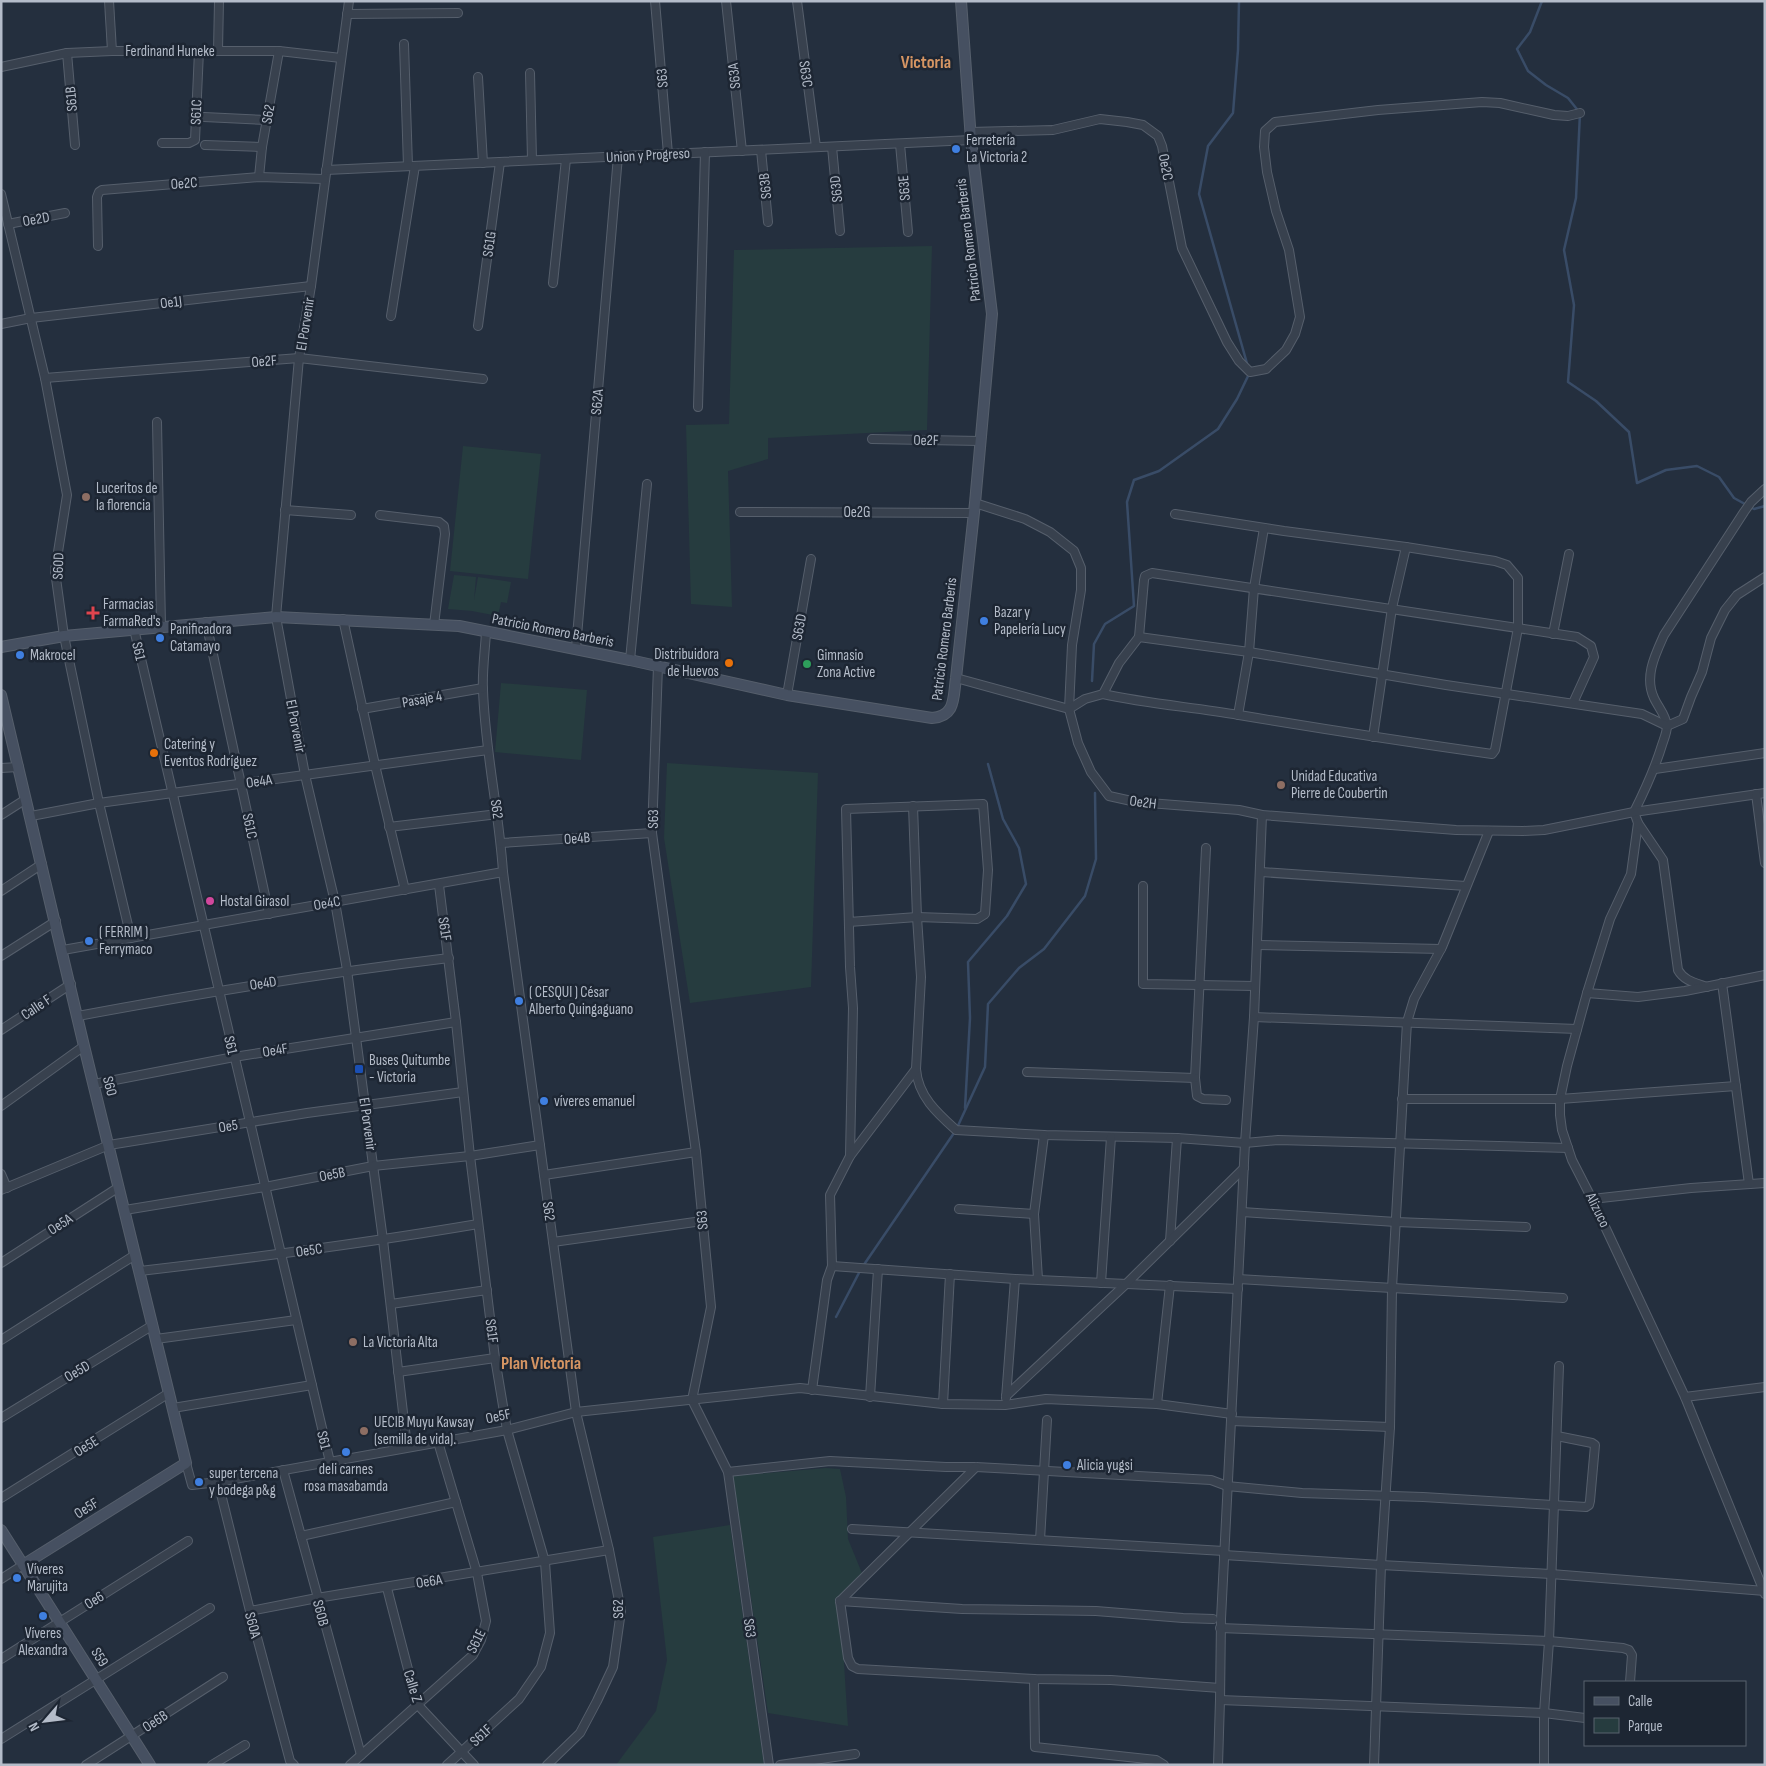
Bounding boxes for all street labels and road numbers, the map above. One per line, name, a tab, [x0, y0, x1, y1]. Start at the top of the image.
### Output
street label: Ferdinand Huneke	[125, 42, 215, 61]
street label: S63C	[794, 60, 817, 89]
street label: S63A	[724, 62, 745, 90]
street label: S63	[652, 68, 673, 88]
street label: S61B	[61, 85, 82, 112]
street label: S61C	[187, 99, 206, 125]
street label: S62	[257, 103, 280, 125]
street label: Union y Progreso	[606, 144, 691, 167]
street label: Oe2C	[1154, 152, 1177, 182]
street label: S63B	[755, 172, 776, 200]
street label: Oe2C	[170, 173, 198, 194]
street label: S63E	[894, 174, 915, 201]
street label: S63D	[826, 175, 847, 203]
street label: Patricio Romero Barberis	[952, 177, 985, 303]
street label: Oe2D	[21, 208, 51, 231]
street label: S61G	[478, 230, 501, 258]
street label: Oe1J	[159, 292, 183, 313]
street label: El Porvenir	[292, 295, 319, 352]
street label: Oe2F	[251, 351, 278, 372]
street label: S62A	[587, 388, 608, 416]
street label: Oe2F	[913, 431, 939, 450]
street label: Oe2G	[843, 503, 871, 522]
street label: S60D	[49, 552, 68, 580]
street label: Patricio Romero Barberis	[928, 576, 961, 702]
street label: Patricio Romero Barberis	[490, 609, 615, 652]
street label: S63D	[788, 612, 811, 642]
street label: S61	[127, 640, 150, 663]
street label: Pasaje 4	[401, 687, 444, 712]
street label: El Porvenir	[281, 698, 310, 755]
street label: Oe4A	[245, 770, 274, 793]
street label: Oe2H	[1128, 791, 1158, 814]
street label: S62	[486, 798, 507, 820]
street label: S63	[644, 809, 663, 829]
street label: S61C	[238, 812, 261, 841]
street label: Oe4B	[563, 828, 591, 849]
street label: Oe4C	[312, 892, 342, 915]
street label: S61F	[433, 916, 456, 942]
street label: Oe4D	[248, 972, 278, 995]
street label: Calle F	[17, 990, 55, 1024]
street label: S61	[219, 1034, 242, 1057]
street label: Oe4F	[261, 1039, 289, 1062]
street label: S60	[98, 1074, 121, 1098]
street label: El Porvenir	[354, 1096, 381, 1153]
street label: Oe5	[217, 1116, 239, 1137]
street label: Oe5B	[317, 1163, 347, 1186]
street label: Alizuco	[1581, 1189, 1614, 1231]
street label: S62	[538, 1200, 559, 1222]
street label: Oe5A	[44, 1209, 77, 1239]
street label: S63	[692, 1210, 713, 1230]
street label: Oe5C	[295, 1239, 324, 1262]
street label: S61F	[481, 1318, 502, 1344]
street label: Oe5D	[61, 1356, 94, 1386]
street label: Oe5F	[484, 1405, 513, 1428]
street label: S61	[312, 1429, 335, 1452]
street label: Oe5E	[70, 1432, 102, 1461]
street label: Oe5F	[70, 1494, 102, 1523]
street label: Oe6A	[415, 1570, 444, 1593]
street label: Oe6	[81, 1587, 108, 1614]
street label: S60B	[308, 1598, 333, 1629]
street label: S62	[609, 1599, 628, 1619]
street label: S60A	[240, 1610, 265, 1641]
street label: S63	[739, 1617, 760, 1639]
street label: S61E	[463, 1626, 490, 1656]
street label: S59	[86, 1644, 113, 1670]
street label: Calle Z	[399, 1668, 426, 1705]
street label: Oe6B	[139, 1706, 172, 1737]
street label: S61F	[466, 1720, 497, 1751]

